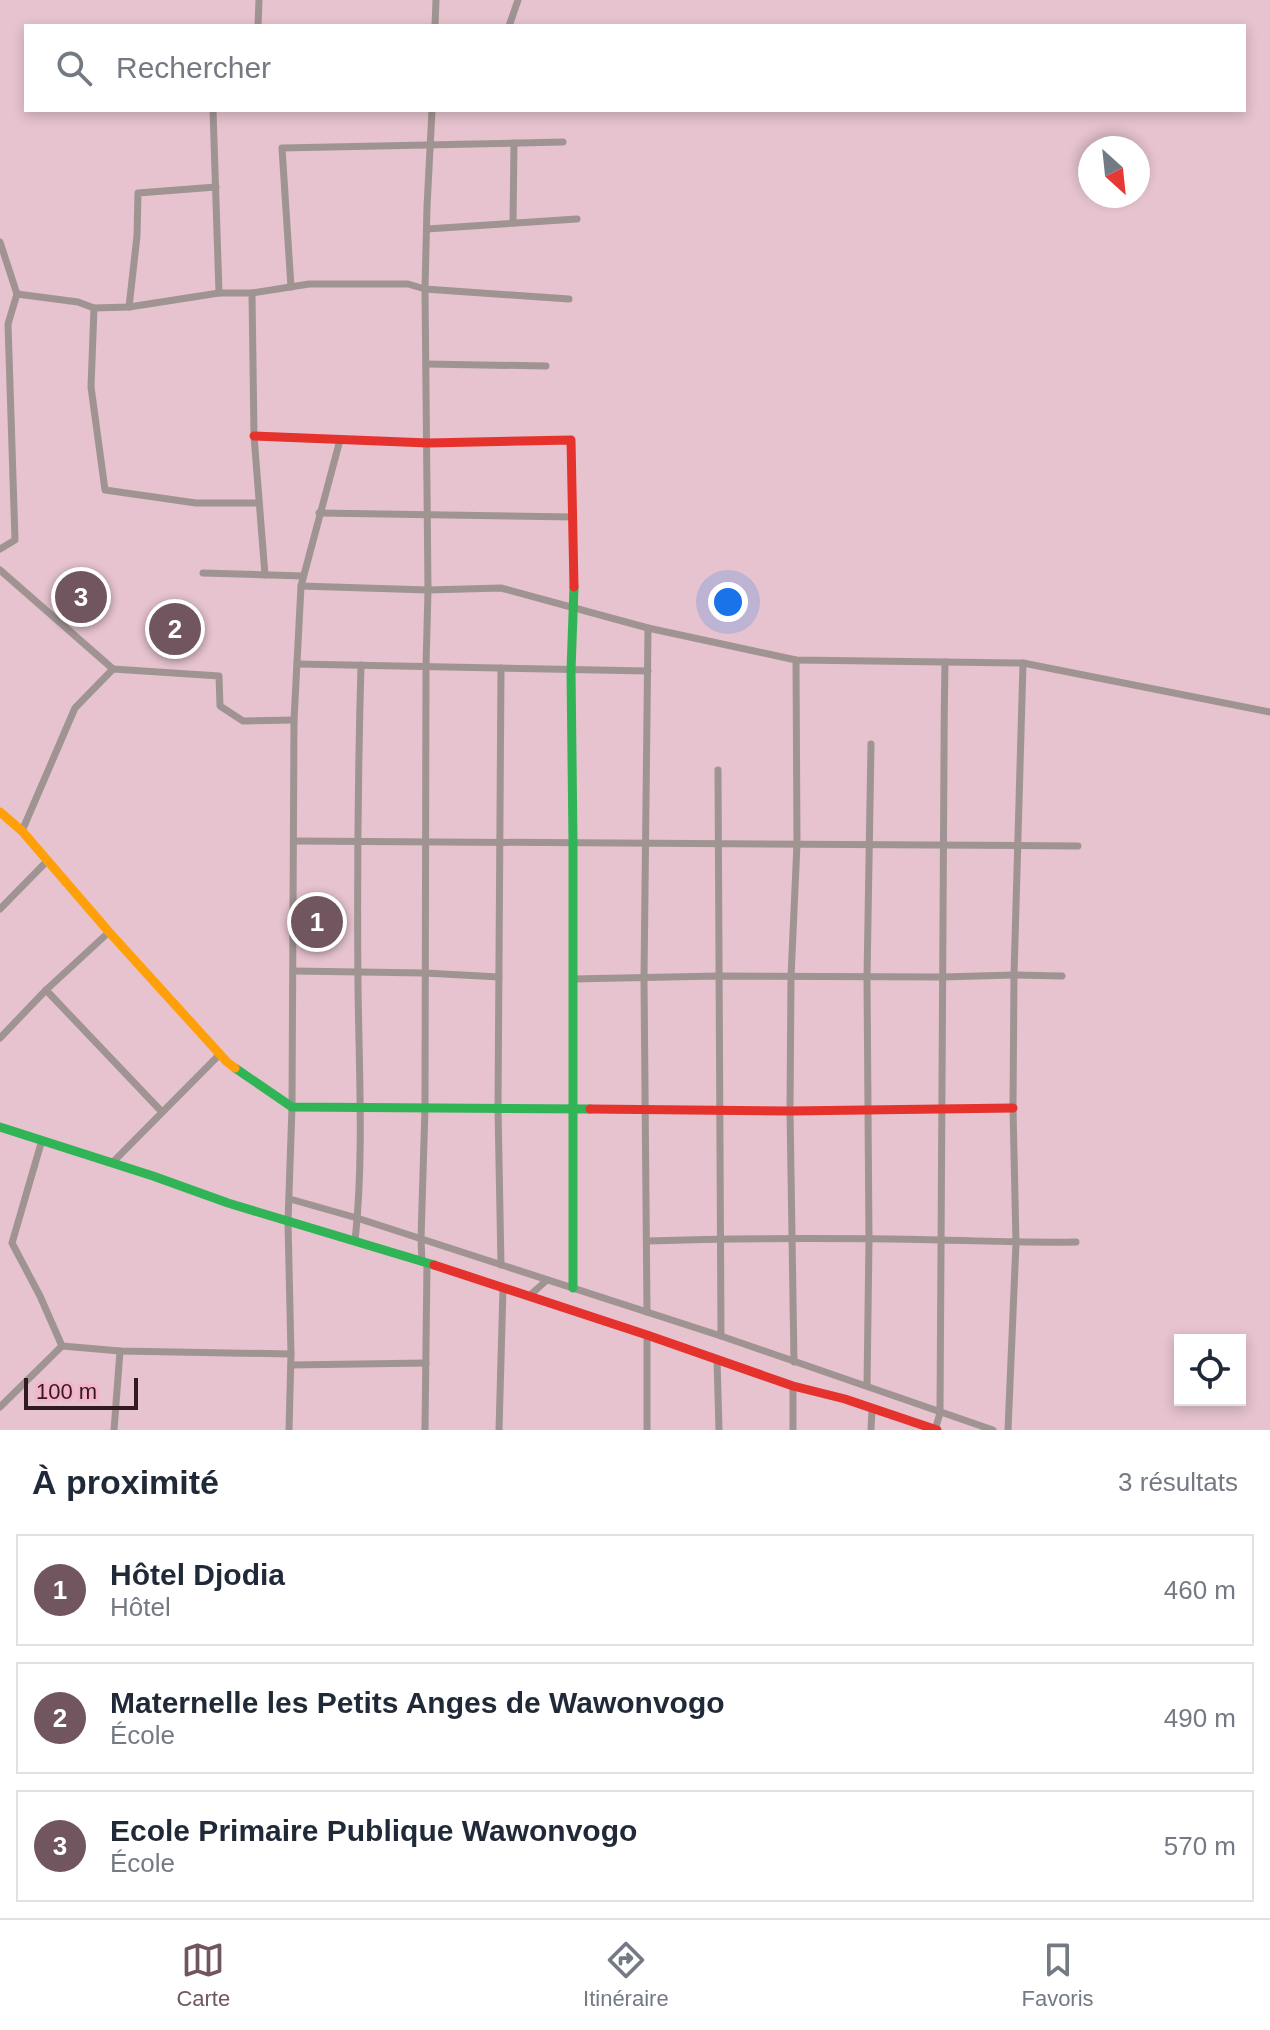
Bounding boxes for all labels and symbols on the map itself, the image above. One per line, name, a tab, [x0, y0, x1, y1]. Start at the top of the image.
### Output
north arrow	[1078, 136, 1150, 208]
pin: 3	[55, 567, 107, 627]
your location	[708, 582, 748, 622]
pin: 2	[149, 599, 201, 659]
pin: 1	[291, 892, 343, 952]
scale bar	[24, 1374, 138, 1410]

